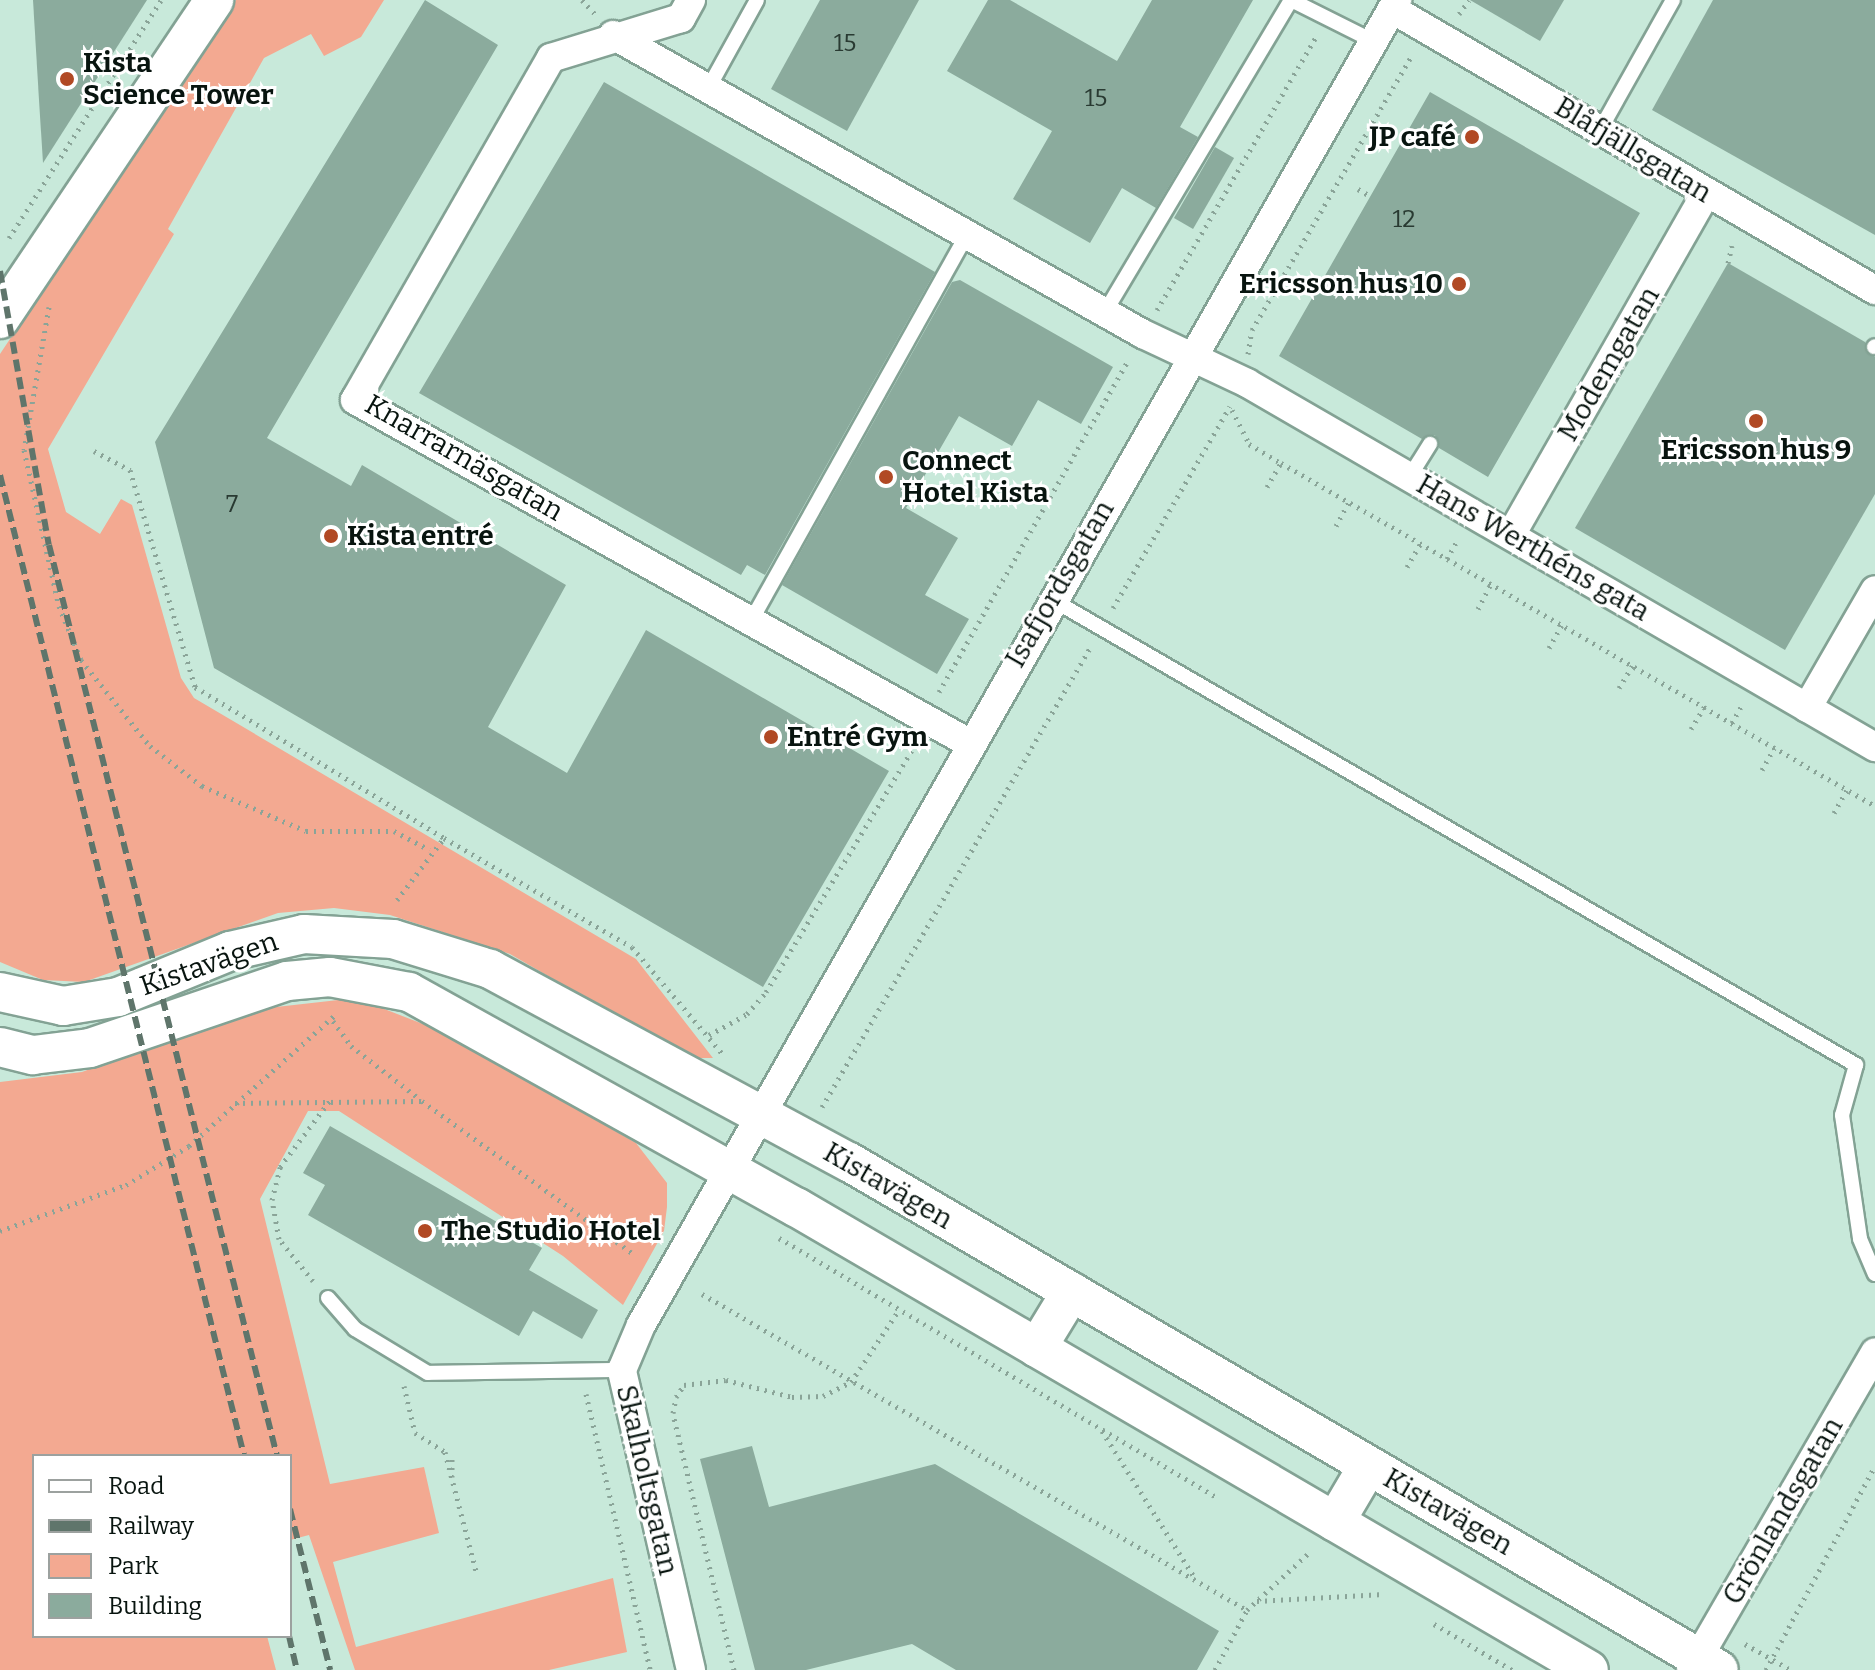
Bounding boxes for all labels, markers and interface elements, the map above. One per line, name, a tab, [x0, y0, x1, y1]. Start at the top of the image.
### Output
house number: 15	[834, 30, 856, 58]
place label: Kista Science Tower	[83, 46, 274, 112]
marker: Kista Science Tower	[58, 70, 76, 88]
house number: 15	[1085, 85, 1107, 113]
street label: Blåfjällsgatan	[1549, 90, 1717, 210]
place label: JP café	[1369, 120, 1456, 154]
marker: JP café	[1463, 128, 1481, 146]
house number: 12	[1393, 206, 1415, 234]
place label: Ericsson hus 10	[1239, 267, 1443, 301]
marker: Ericsson hus 10	[1450, 275, 1468, 293]
street label: Modemgatan	[1551, 281, 1667, 447]
street label: Knarrarnäsgatan	[359, 388, 569, 528]
marker: Ericsson hus 9	[1747, 412, 1765, 430]
place label: Ericsson hus 9	[1661, 433, 1851, 467]
place label: Connect Hotel Kista	[902, 444, 1049, 510]
marker: Connect Hotel Kista	[877, 468, 895, 486]
street label: Hans Werthéns gata	[1411, 468, 1655, 628]
house number: 7	[226, 491, 238, 519]
street label: Isafjordsgatan	[999, 495, 1121, 673]
place label: Kista entré	[347, 519, 494, 553]
marker: Kista entré	[322, 527, 340, 545]
place label: Entré Gym	[787, 720, 928, 754]
marker: Entré Gym	[762, 728, 780, 746]
street label: Kistavägen	[136, 925, 282, 1003]
street label: Kistavägen	[817, 1136, 959, 1236]
place label: The Studio Hotel	[441, 1214, 661, 1248]
marker: The Studio Hotel	[416, 1222, 434, 1240]
street label: Skalholtsgatan	[609, 1382, 685, 1578]
street label: Grönlandsgatan	[1716, 1411, 1850, 1611]
legend	[32, 1454, 292, 1638]
street label: Kistavägen	[1377, 1462, 1519, 1562]
text: Road	[108, 1472, 164, 1500]
text: Railway	[108, 1512, 194, 1540]
text: Park	[108, 1552, 159, 1580]
text: Building	[108, 1592, 202, 1620]

